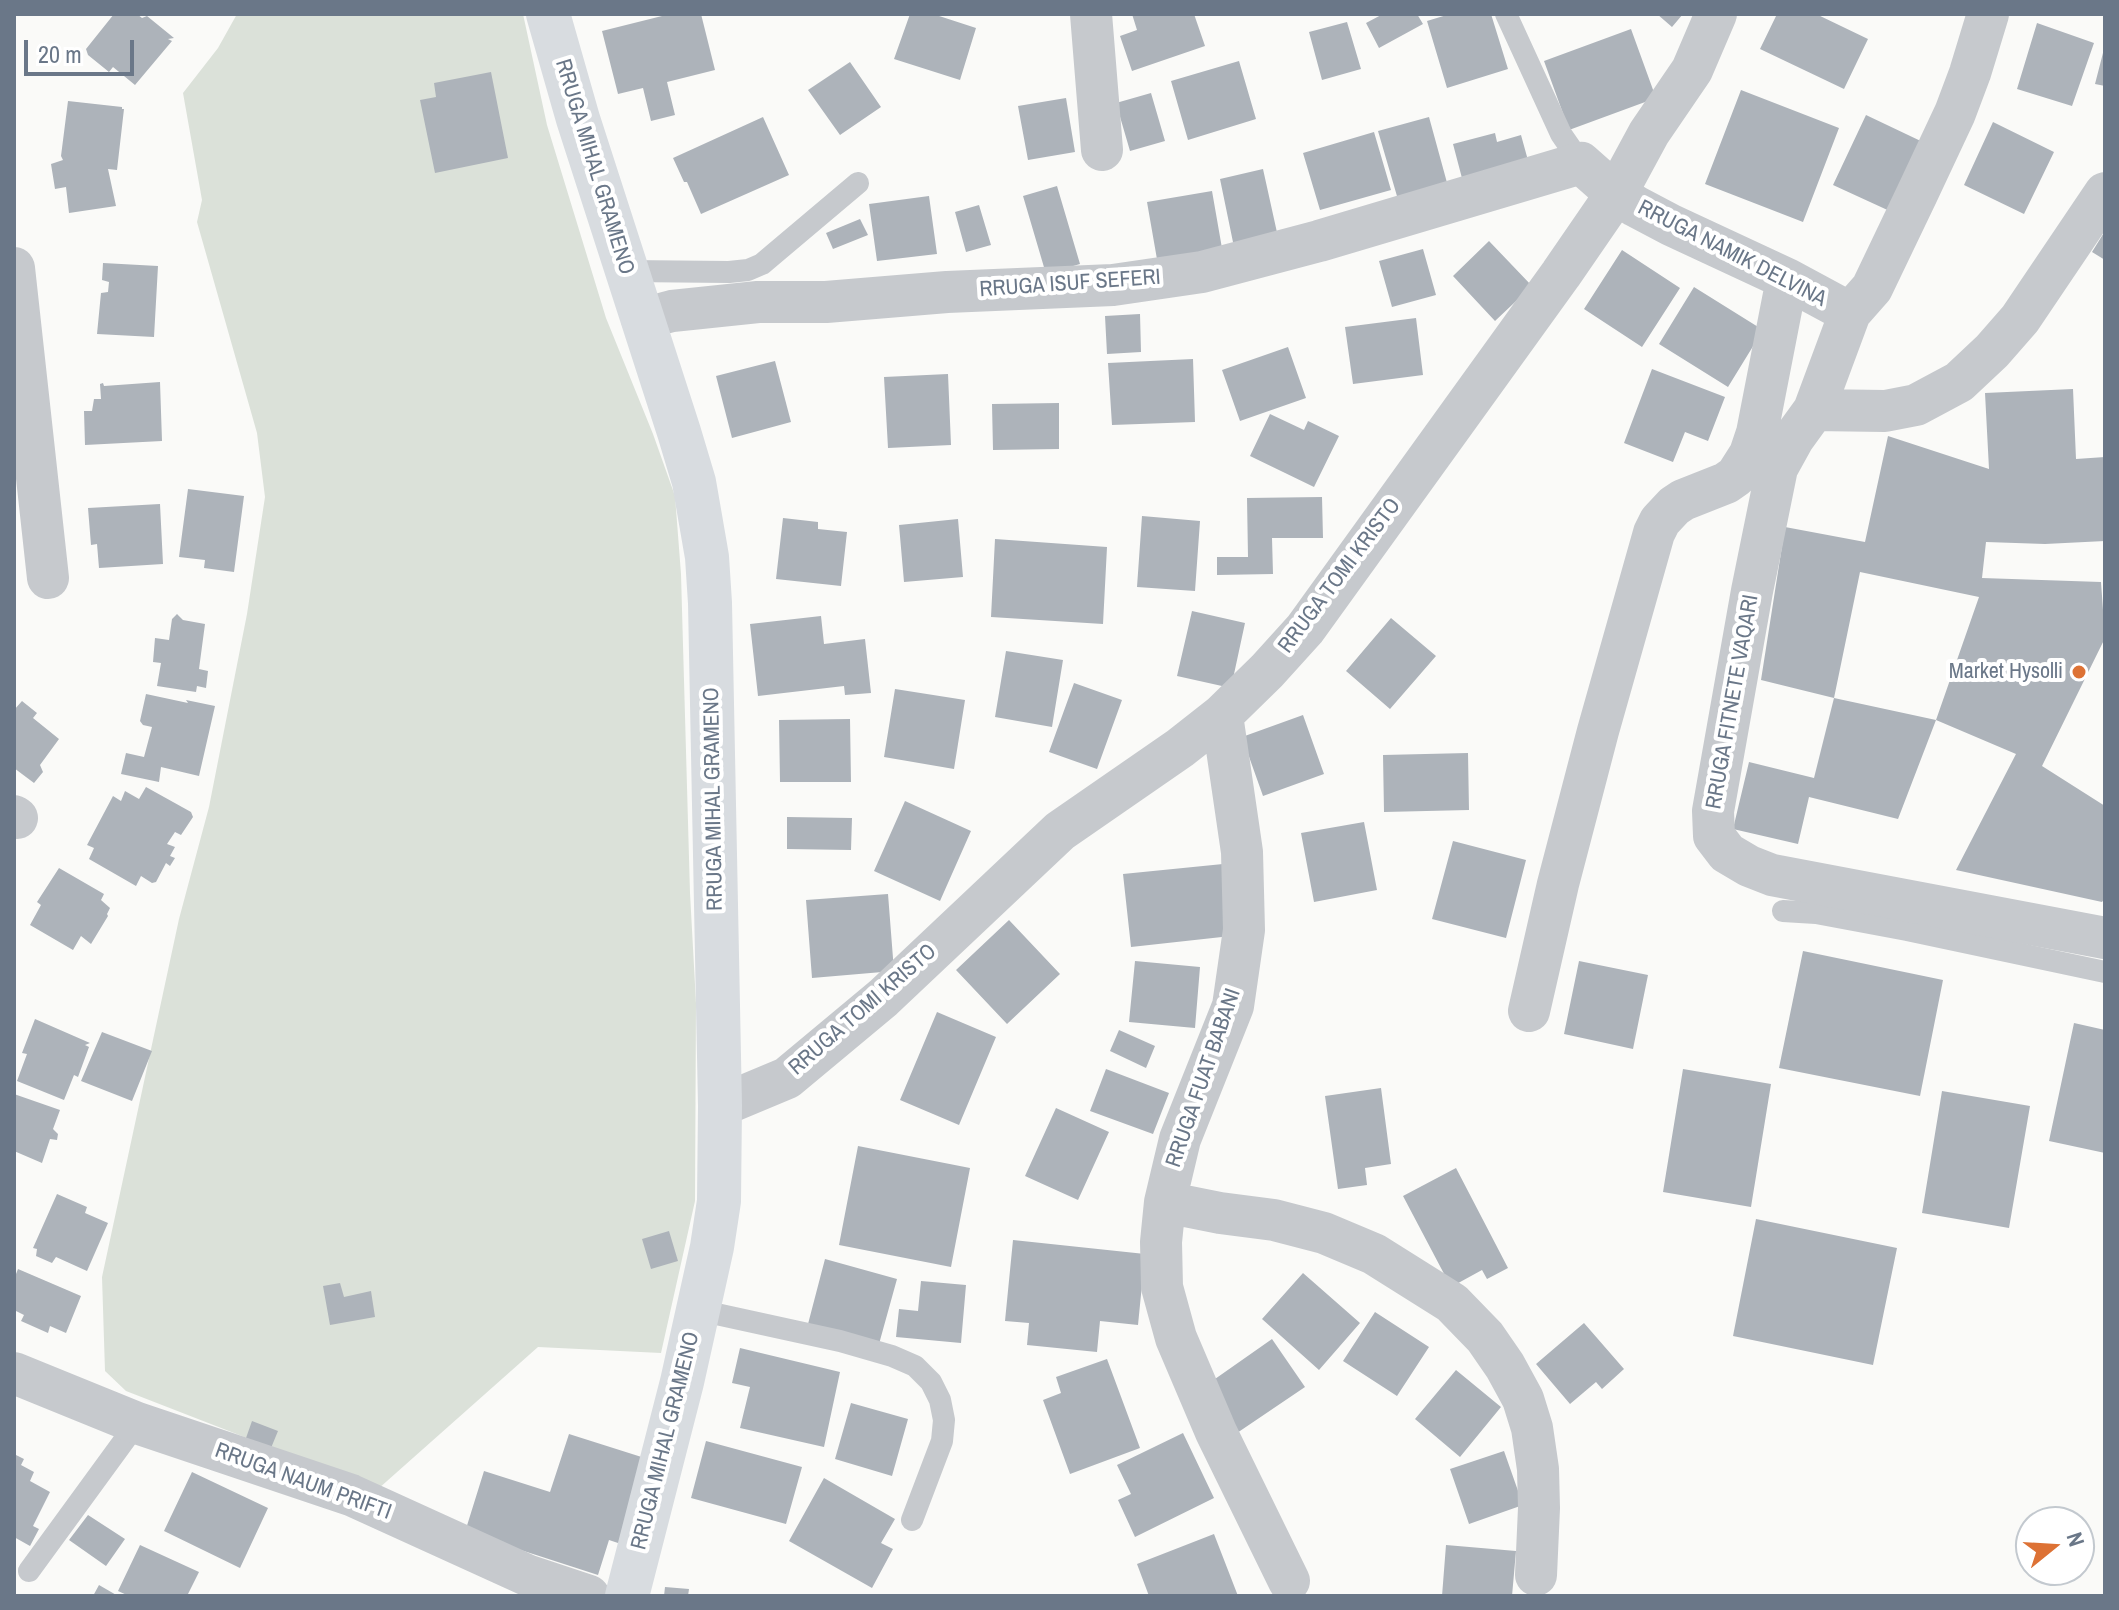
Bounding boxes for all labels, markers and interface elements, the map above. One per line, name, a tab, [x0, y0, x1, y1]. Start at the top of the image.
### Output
scale bar	[28, 24, 138, 74]
text: 20 m	[38, 38, 82, 70]
street label: RRUGA MIHAL GRAMENO	[549, 56, 639, 278]
street label: RRUGA NAMIK DELVINA	[1633, 195, 1831, 313]
street label: RRUGA ISUF SEFERI	[979, 265, 1161, 303]
street label: RRUGA TOMI KRISTO	[1273, 493, 1407, 659]
street label: RRUGA FITNETE VAQARI	[1701, 593, 1765, 811]
place label: Market Hysolli	[1949, 659, 2063, 685]
marker: Market Hysolli	[2070, 663, 2088, 681]
street label: RRUGA MIHAL GRAMENO	[699, 687, 729, 911]
street label: RRUGA TOMI KRISTO	[784, 939, 942, 1081]
street label: RRUGA FUAT BABANI	[1161, 985, 1247, 1171]
street label: RRUGA MIHAL GRAMENO	[626, 1329, 706, 1553]
street label: RRUGA NAUM PRIFTI	[211, 1438, 395, 1526]
north arrow	[2015, 1506, 2095, 1586]
text: N	[2060, 1528, 2092, 1550]

